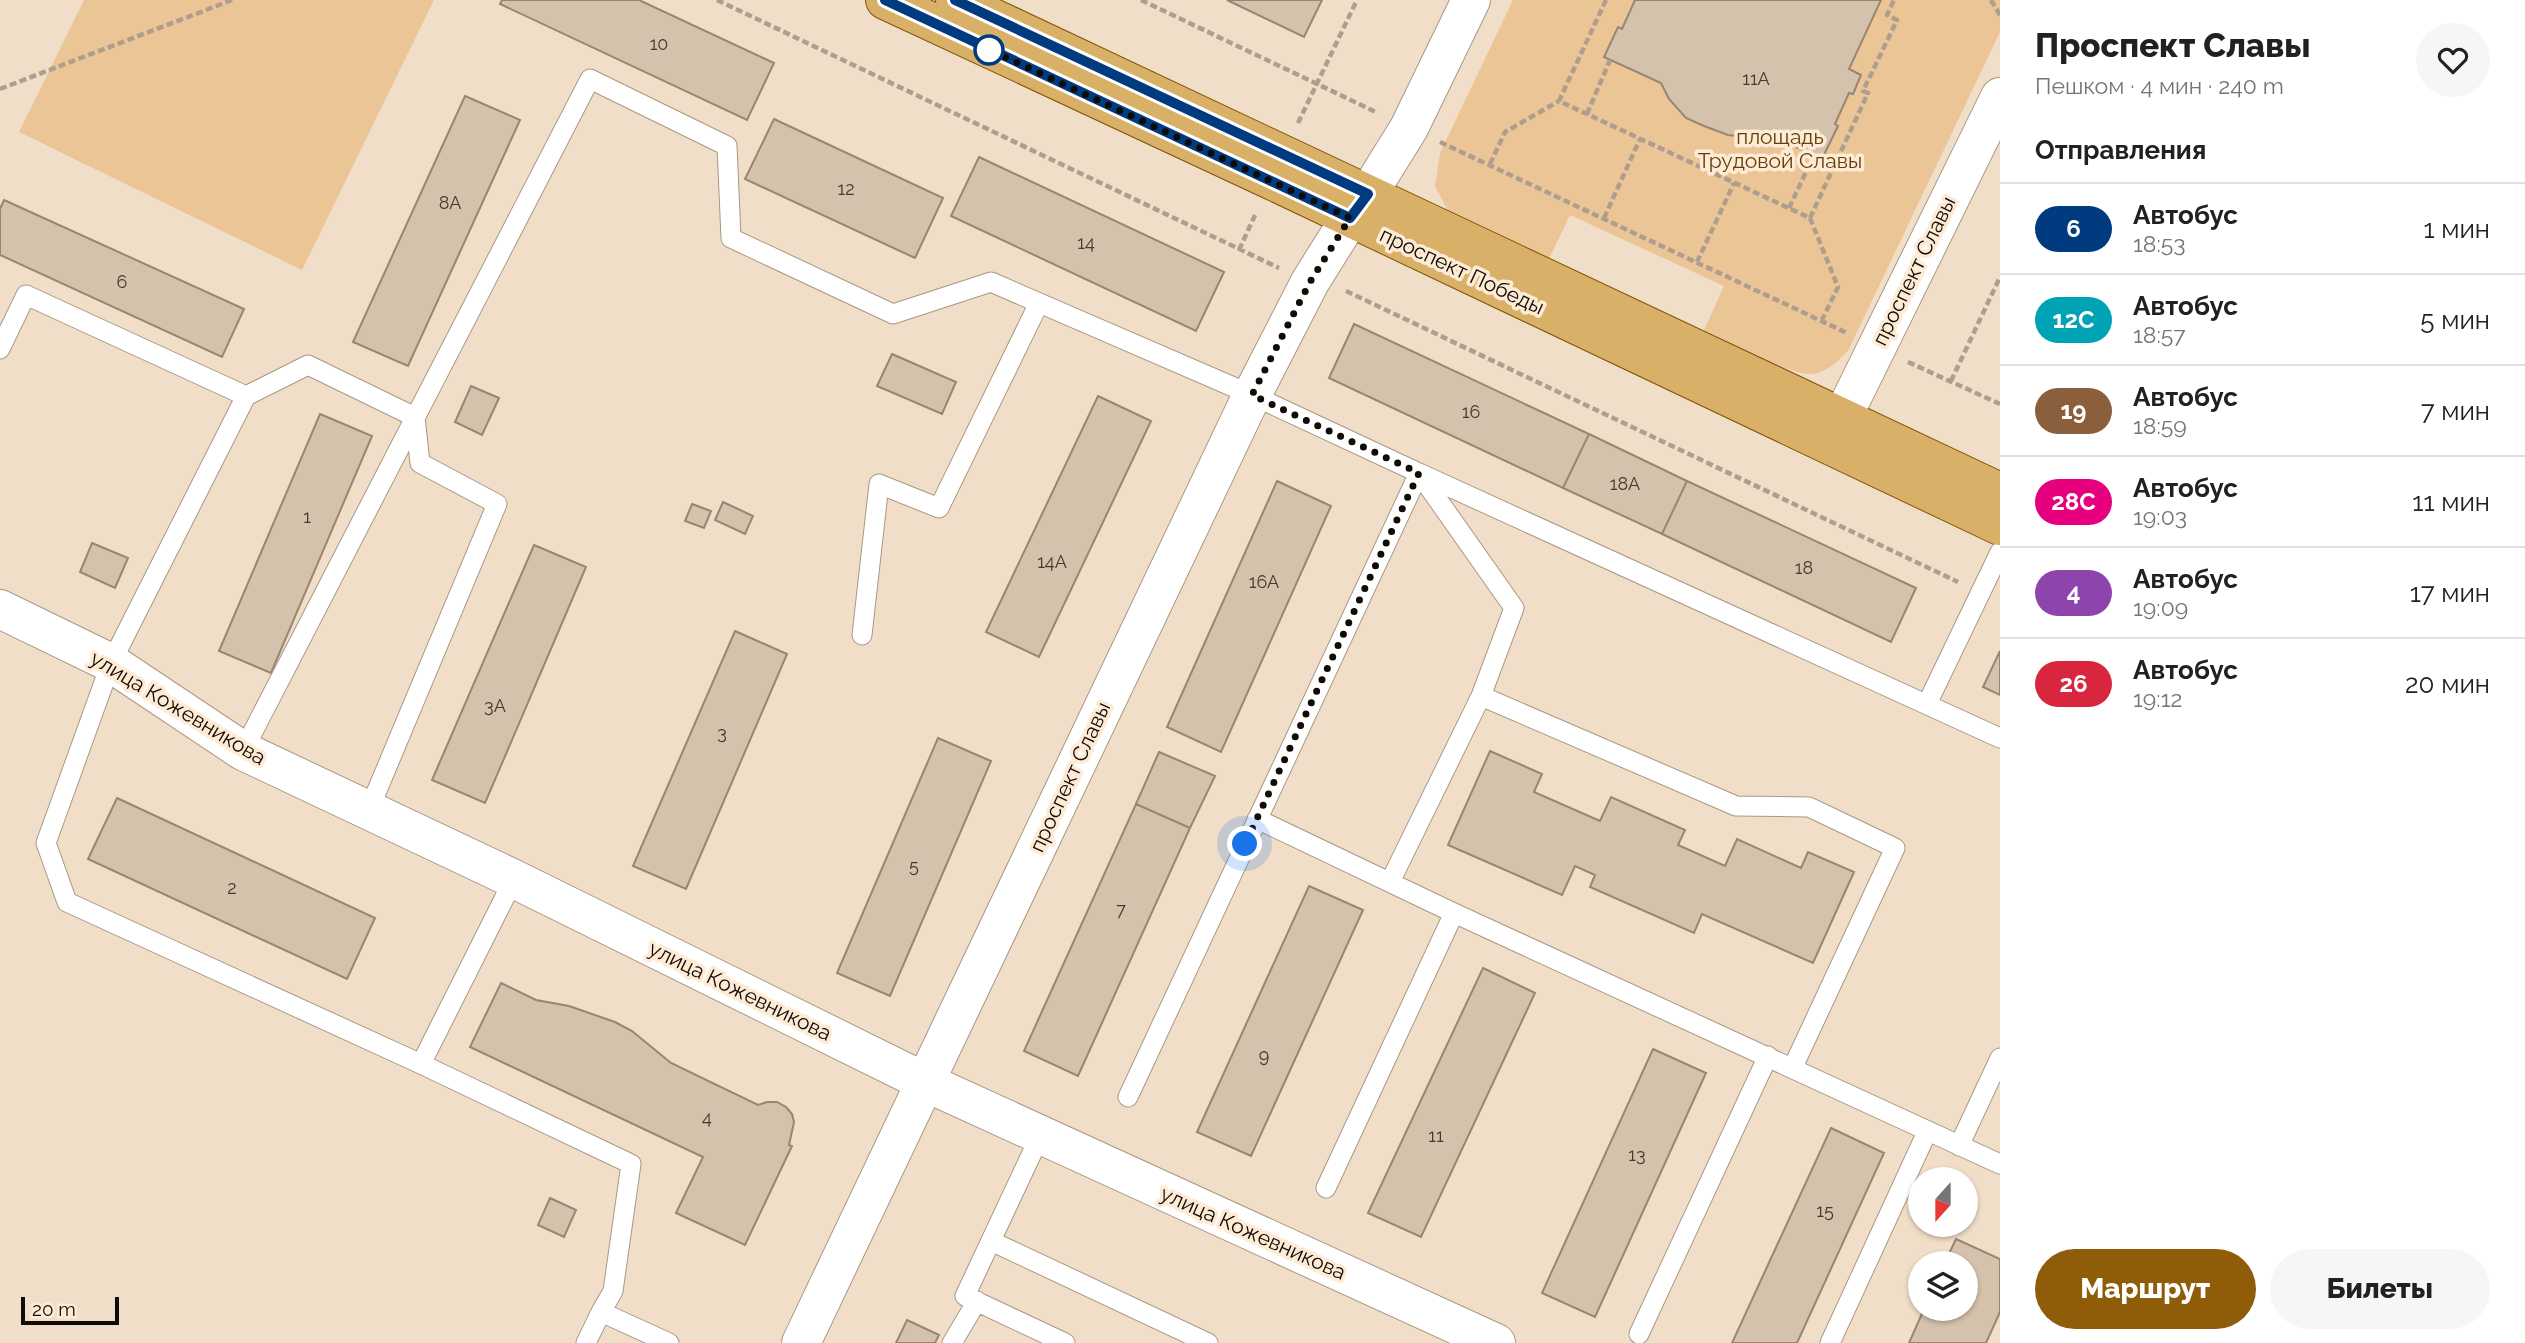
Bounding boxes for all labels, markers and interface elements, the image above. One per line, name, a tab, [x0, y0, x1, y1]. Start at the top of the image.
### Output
button: heart	[2416, 23, 2490, 97]
text: Проспект Славы	[2035, 26, 2311, 65]
house number: 10	[650, 33, 668, 54]
unlabelled marker	[974, 35, 1004, 65]
house number: 11А	[1742, 68, 1770, 89]
text: Пешком · 4 мин · 240 m	[2035, 72, 2284, 99]
park label: площадь Трудовой Славы	[1698, 124, 1862, 173]
text: Отправления	[2035, 135, 2206, 165]
house number: 12	[837, 178, 855, 199]
house number: 8А	[439, 192, 461, 213]
street label: проспект Славы	[1867, 192, 1960, 349]
text: Автобус	[2133, 200, 2238, 230]
text: 6	[2066, 214, 2081, 243]
text: 1 мин	[2423, 214, 2490, 244]
street label: проспект Победы	[1376, 222, 1548, 320]
text: 18:53	[2133, 230, 2186, 257]
house number: 14	[1077, 232, 1095, 253]
house number: 6	[117, 271, 128, 292]
text: Автобус	[2133, 291, 2238, 321]
text: 12С	[2053, 305, 2094, 334]
text: 5 мин	[2420, 305, 2490, 335]
text: 18:57	[2133, 321, 2186, 348]
text: Автобус	[2133, 382, 2238, 412]
text: 19	[2061, 396, 2087, 425]
text: 7 мин	[2421, 396, 2490, 426]
house number: 16	[1462, 401, 1480, 422]
text: 18:59	[2133, 412, 2187, 439]
house number: 18А	[1610, 473, 1640, 494]
text: Автобус	[2133, 473, 2238, 503]
text: 28С	[2051, 487, 2096, 516]
text: 11 мин	[2412, 487, 2490, 517]
text: 19:03	[2133, 503, 2187, 530]
house number: 1	[303, 506, 311, 527]
house number: 14А	[1037, 551, 1067, 572]
house number: 18	[1795, 557, 1813, 578]
text: Автобус	[2133, 564, 2238, 594]
house number: 16А	[1249, 571, 1279, 592]
text: 4	[2067, 578, 2080, 607]
text: 17 мин	[2410, 578, 2490, 608]
text: 19:09	[2133, 594, 2188, 621]
street label: улица Кожевникова	[86, 645, 271, 770]
text: Автобус	[2133, 655, 2238, 685]
text: 26	[2059, 669, 2088, 698]
text: 20 мин	[2405, 669, 2490, 699]
text: 19:12	[2133, 685, 2182, 712]
house number: 3А	[484, 695, 506, 716]
street label: проспект Славы	[1024, 698, 1115, 856]
house number: 3	[717, 722, 727, 743]
your location	[1227, 826, 1262, 861]
house number: 5	[909, 855, 919, 876]
house number: 2	[227, 877, 237, 898]
house number: 7	[1116, 899, 1126, 920]
street label: улица Кожевникова	[645, 935, 836, 1046]
house number: 9	[1259, 1045, 1269, 1066]
house number: 4	[702, 1107, 712, 1128]
house number: 11	[1428, 1125, 1444, 1146]
house number: 13	[1628, 1144, 1646, 1165]
north arrow	[1908, 1167, 1978, 1237]
map controls	[1908, 1167, 1978, 1321]
street label: улица Кожевникова	[1157, 1180, 1350, 1285]
house number: 15	[1816, 1200, 1834, 1221]
button: Маршрут	[2035, 1249, 2256, 1329]
button: Билеты	[2270, 1249, 2490, 1329]
button: layers	[1908, 1251, 1978, 1321]
scale bar	[21, 1294, 119, 1326]
text: 20 m	[32, 1298, 76, 1320]

